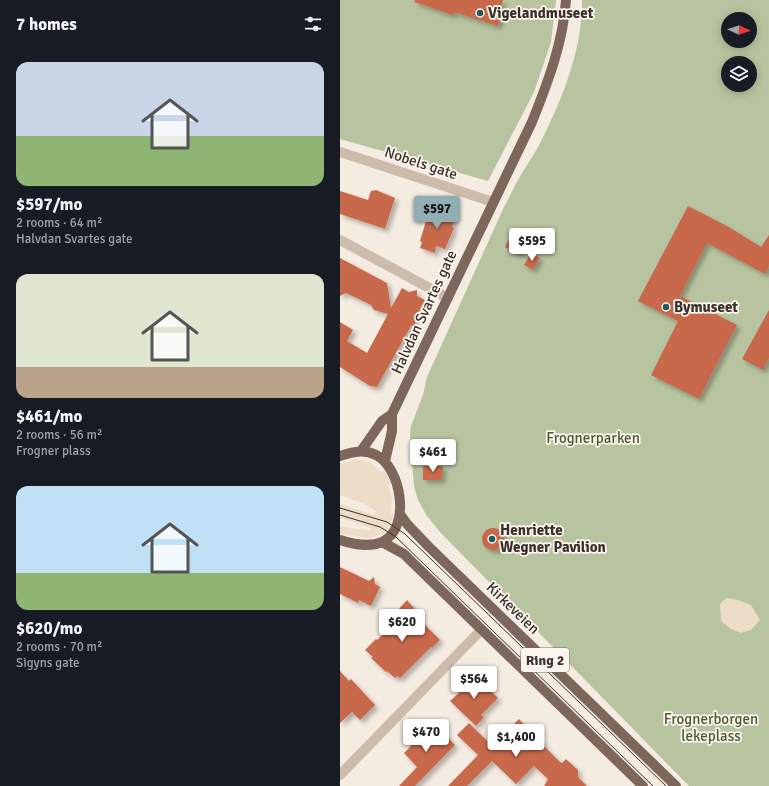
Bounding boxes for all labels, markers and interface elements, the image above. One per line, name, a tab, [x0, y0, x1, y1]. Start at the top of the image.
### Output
place label: Vigelandmuseet	[488, 4, 594, 22]
marker: Vigelandmuseet	[475, 8, 485, 18]
north arrow	[721, 12, 757, 48]
map controls	[721, 12, 757, 92]
icon: filters	[302, 13, 324, 35]
text: 7 homes	[16, 14, 77, 35]
button: layers	[721, 56, 757, 92]
icon: home	[134, 88, 206, 160]
street label: Nobels gate	[382, 143, 460, 183]
text: $597/mo	[16, 194, 82, 215]
pin: $597	[413, 196, 461, 230]
text: $597	[423, 201, 451, 217]
text: 2 rooms · 64 m²	[16, 215, 102, 231]
pin: $595	[508, 228, 556, 262]
text: Halvdan Svartes gate	[16, 231, 133, 247]
text: $595	[518, 233, 546, 249]
street label: Halvdan Svartes gate	[387, 247, 461, 377]
place label: Bymuseet	[674, 298, 738, 316]
icon: home	[134, 300, 206, 372]
marker: Bymuseet	[661, 302, 671, 312]
text: $461/mo	[16, 406, 82, 427]
text: 2 rooms · 56 m²	[16, 427, 102, 443]
park label: Frognerparken	[546, 429, 640, 447]
pin: $461	[409, 439, 457, 473]
text: Frogner plass	[16, 443, 91, 459]
text: $461	[419, 444, 447, 460]
icon: home	[134, 512, 206, 584]
place label: Henriette Wegner Pavilion	[500, 521, 606, 556]
marker: Henriette Wegner Pavilion	[487, 534, 497, 544]
street label: Kirkeveien	[483, 578, 543, 638]
pin: $620	[378, 609, 426, 643]
text: $620	[388, 614, 416, 630]
text: $620/mo	[16, 618, 82, 639]
text: 2 rooms · 70 m²	[16, 639, 102, 655]
road number: Ring 2	[521, 648, 569, 672]
text: Sigyns gate	[16, 655, 80, 671]
pin: $564	[450, 666, 498, 700]
text: $564	[460, 671, 488, 687]
park label: Frognerborgen lekeplass	[664, 710, 758, 745]
pin: $470	[402, 719, 450, 753]
text: $470	[412, 724, 440, 740]
pin: $1,400	[483, 724, 549, 758]
text: $1,400	[497, 729, 535, 745]

